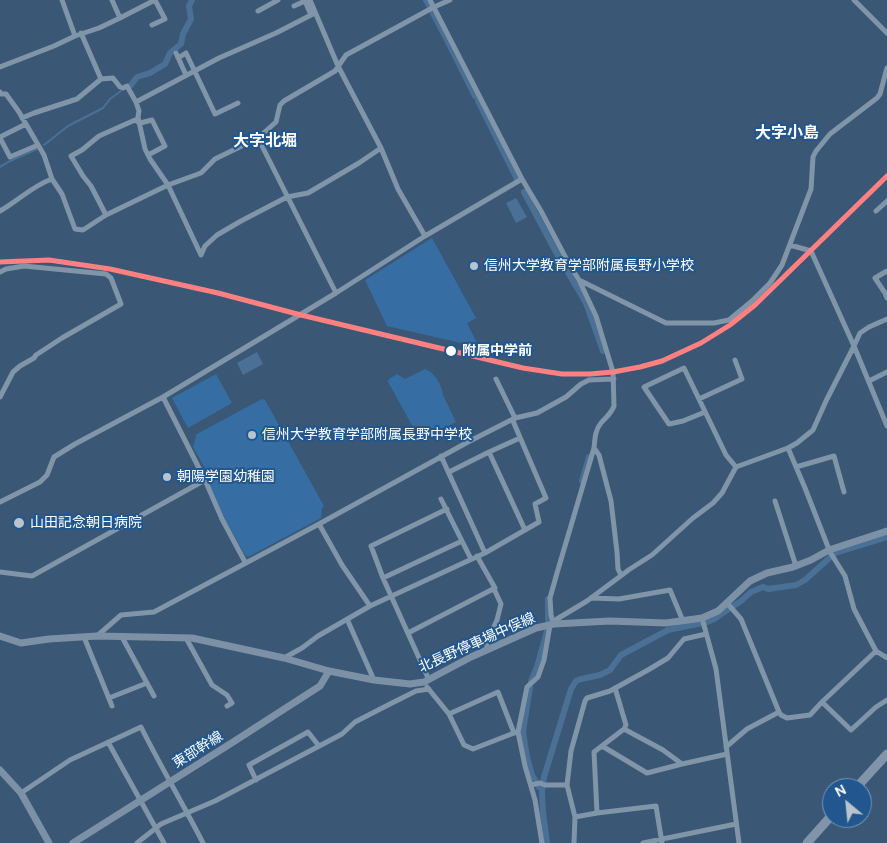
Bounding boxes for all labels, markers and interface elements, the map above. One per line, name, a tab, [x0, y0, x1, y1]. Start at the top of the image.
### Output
district label: 大字小島	[755, 124, 819, 144]
district label: 大字北堀	[233, 132, 297, 152]
place label: 信州大学教育学部附属長野小学校	[484, 258, 694, 274]
marker: 信州大学教育学部附属長野小学校	[468, 260, 480, 272]
place label: 附属中学前	[462, 343, 532, 359]
marker: 附属中学前	[444, 344, 458, 358]
place label: 信州大学教育学部附属長野中学校	[262, 427, 472, 443]
marker: 信州大学教育学部附属長野中学校	[246, 429, 258, 441]
place label: 朝陽学園幼稚園	[177, 469, 275, 485]
marker: 朝陽学園幼稚園	[161, 471, 173, 483]
place label: 山田記念朝日病院	[30, 515, 142, 531]
marker: 山田記念朝日病院	[12, 516, 26, 530]
street label: 北長野停車場中俣線	[416, 610, 538, 676]
street label: 東部幹線	[170, 728, 226, 772]
north arrow	[822, 778, 872, 828]
text: N	[831, 779, 849, 801]

